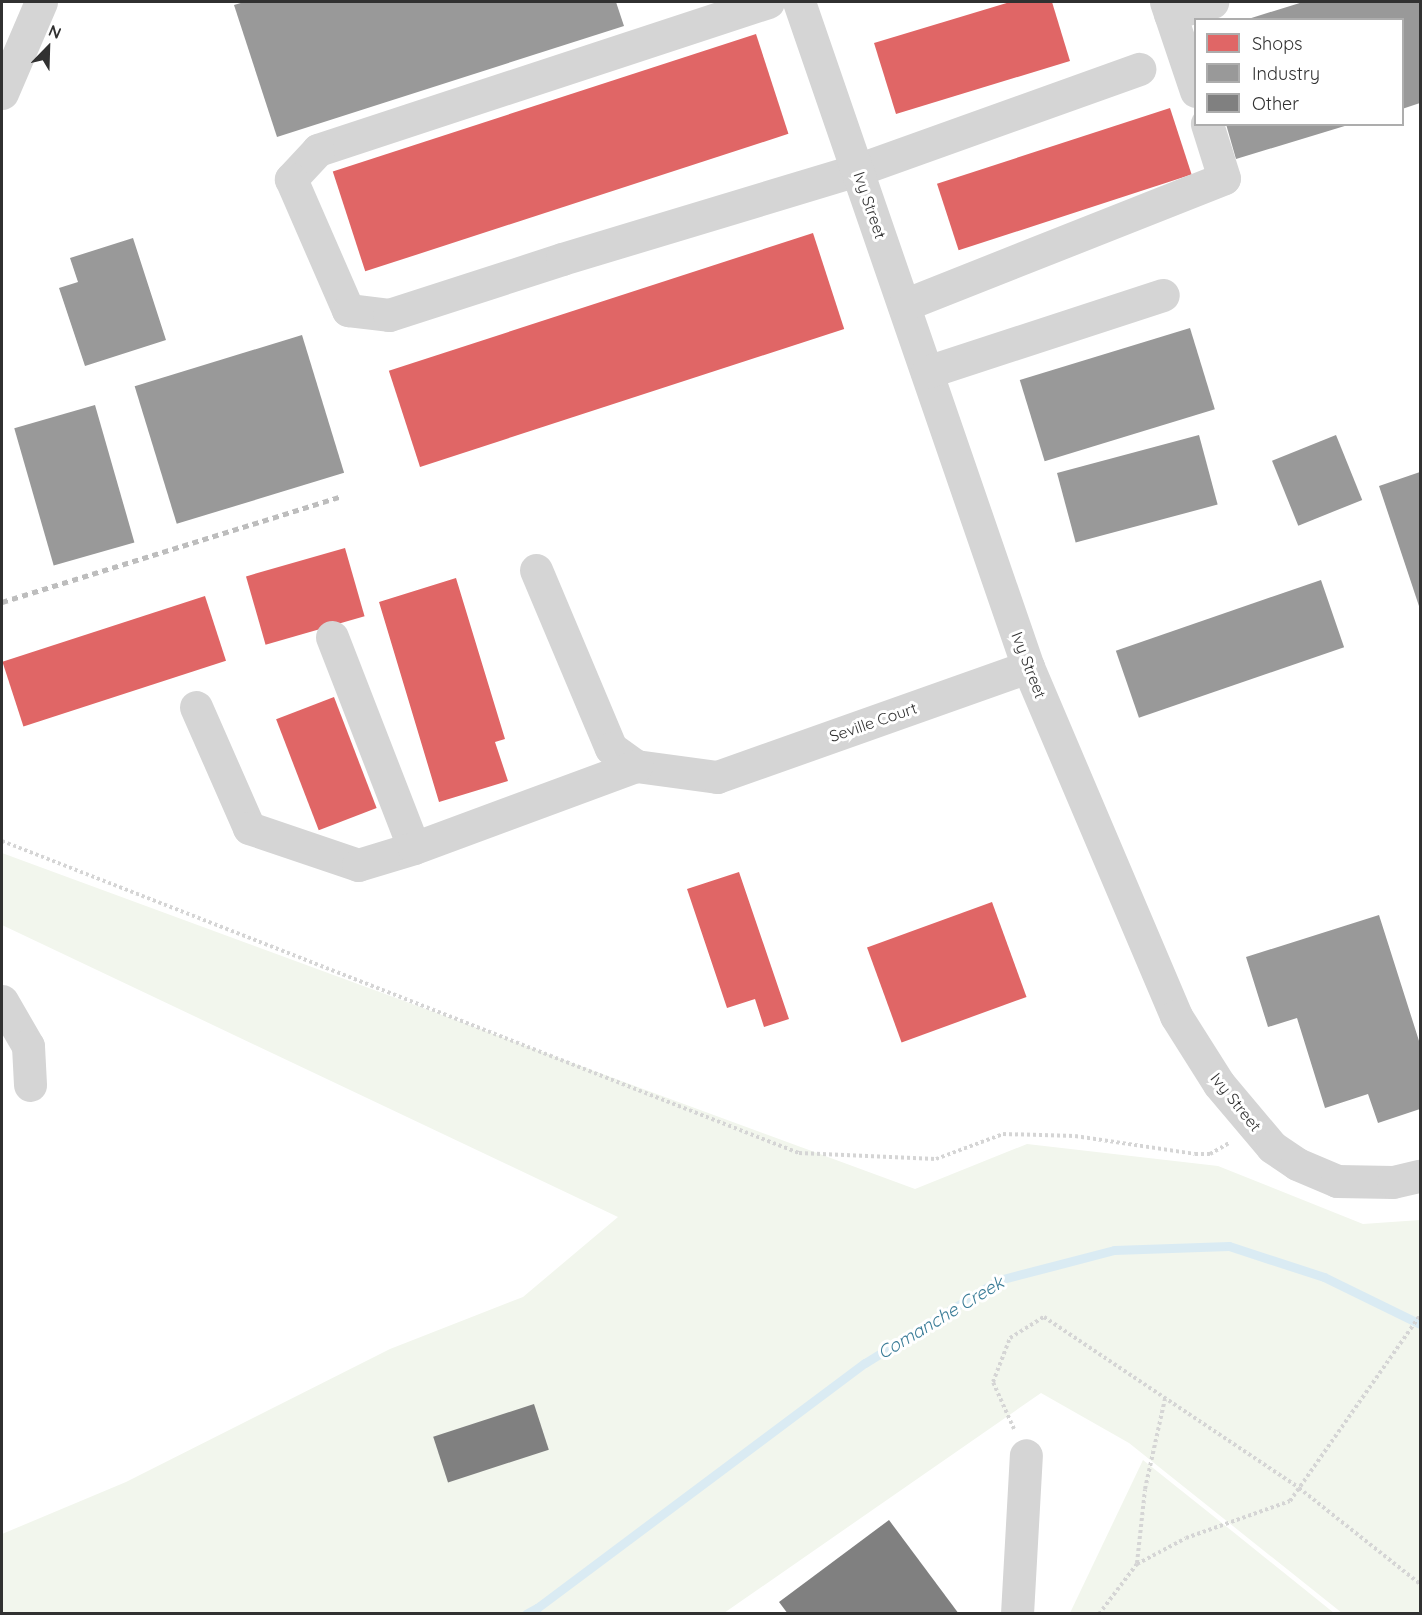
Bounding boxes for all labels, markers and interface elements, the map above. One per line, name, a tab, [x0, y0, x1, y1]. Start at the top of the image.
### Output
north arrow	[18, 18, 78, 78]
legend	[1194, 18, 1404, 126]
text: N	[46, 20, 64, 43]
text: Shops	[1252, 32, 1303, 55]
text: Industry	[1252, 62, 1320, 85]
text: Other	[1252, 92, 1299, 115]
street label: Ivy Street	[850, 169, 890, 241]
street label: Ivy Street	[1008, 629, 1050, 701]
street label: Seville Court	[827, 698, 919, 746]
street label: Ivy Street	[1207, 1069, 1265, 1135]
water label: Comanche Creek	[874, 1272, 1008, 1364]

